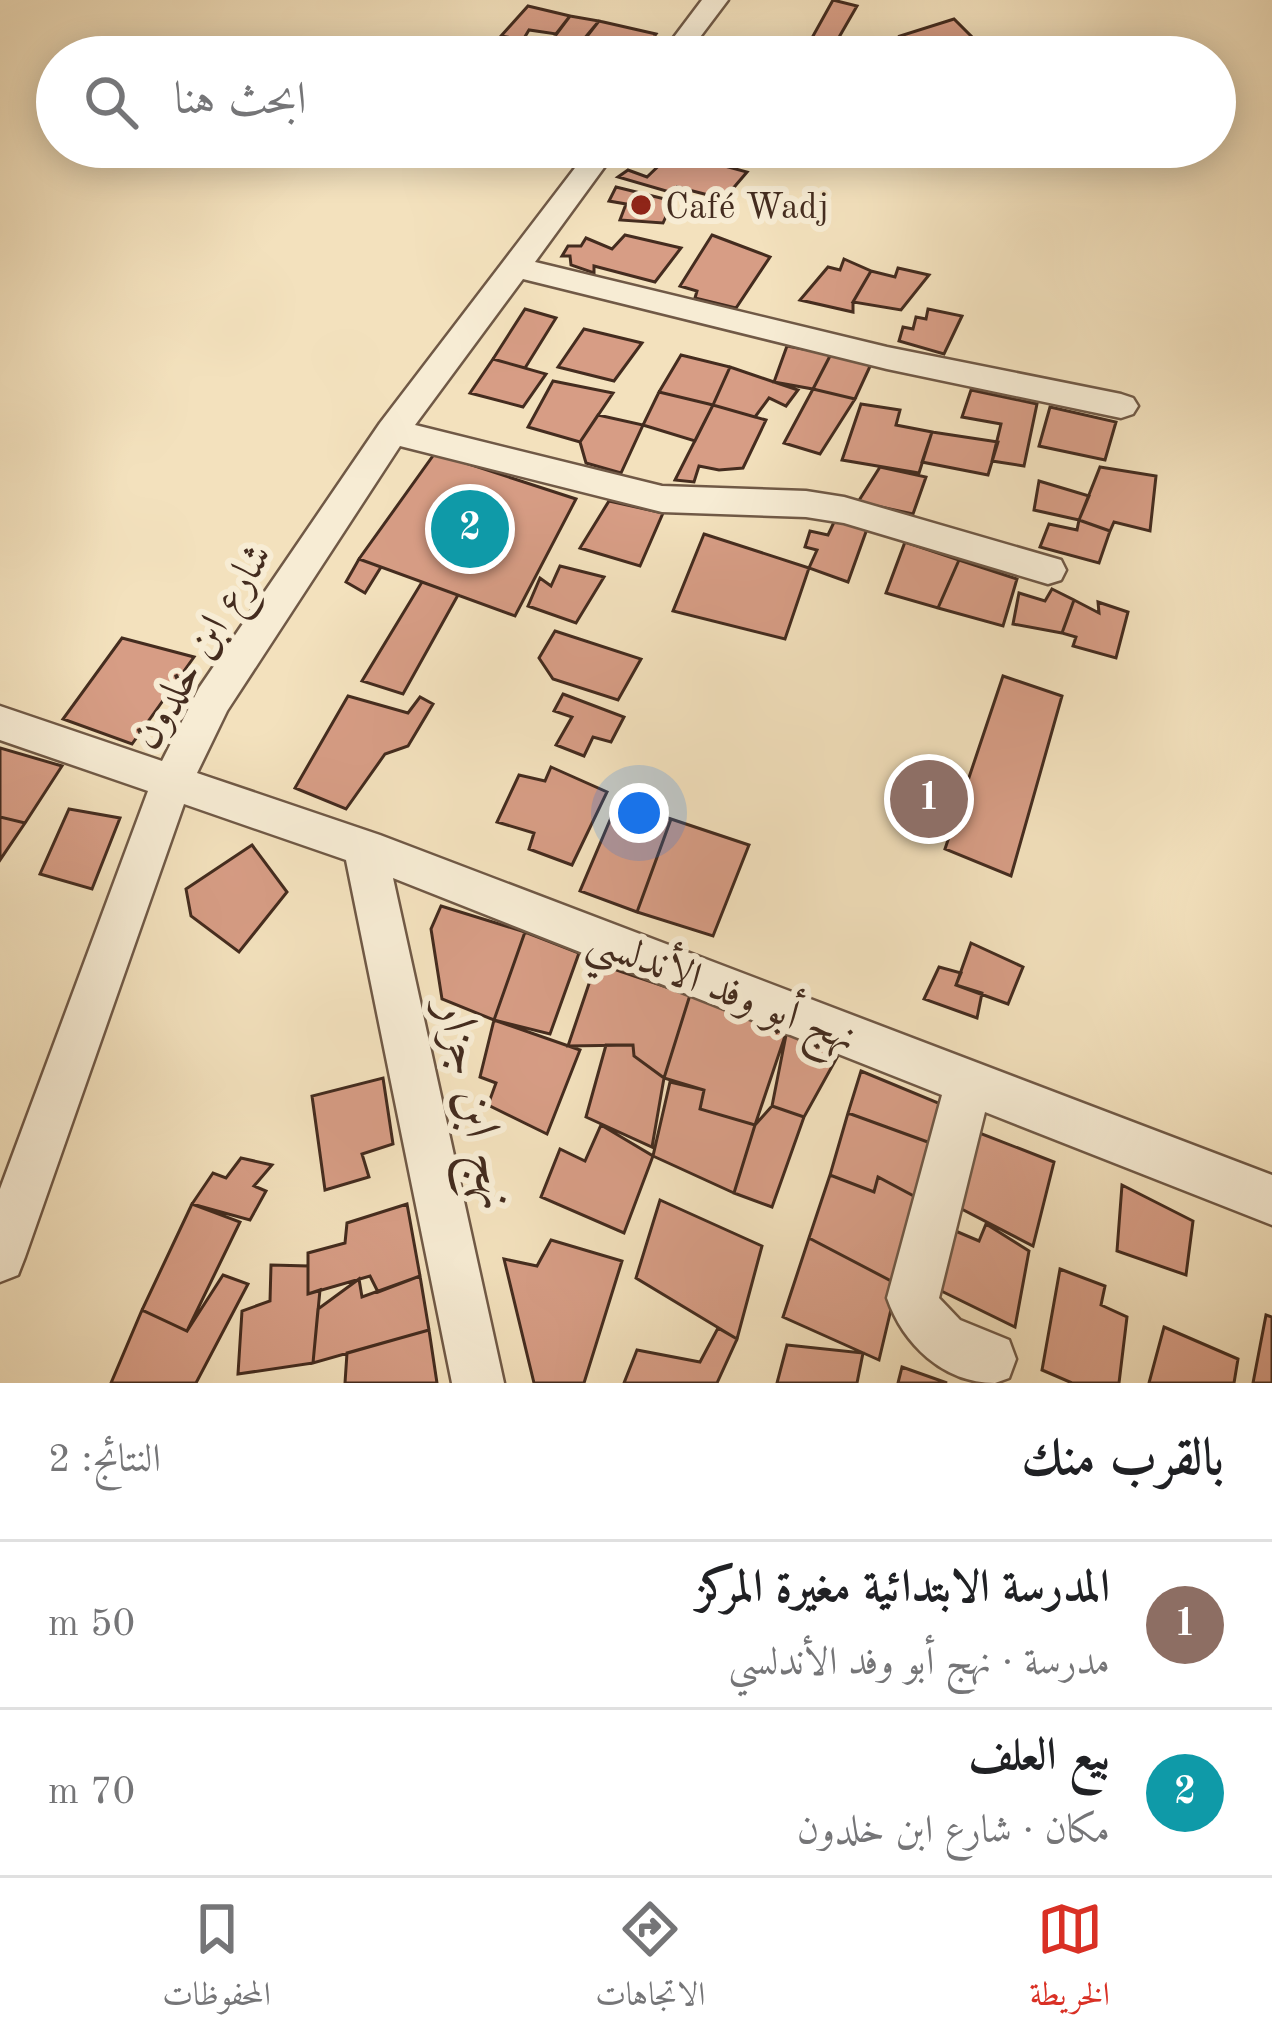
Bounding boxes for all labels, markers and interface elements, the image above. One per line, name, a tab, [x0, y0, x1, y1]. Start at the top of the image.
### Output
search box	[36, 36, 1236, 168]
icon: search	[78, 69, 144, 135]
text: ابحث هنا	[174, 79, 307, 124]
place label: Café Wadj	[665, 191, 829, 227]
marker: Café Wadj	[628, 192, 654, 218]
pin: 2	[431, 484, 509, 574]
street label: شارع ابن خلدون	[126, 537, 290, 763]
pin: 1	[890, 754, 968, 844]
your location	[609, 783, 669, 843]
street label: نهج أبو وفد الأندلسي	[577, 910, 865, 1075]
street label: نهج ابن جزار	[410, 990, 521, 1218]
text: بالقرب منك	[1021, 1435, 1224, 1486]
text: النتائج: 2	[48, 1441, 161, 1480]
text: المدرسة الابتدائية مغيرة المركز	[697, 1567, 1110, 1612]
text: 50 m	[48, 1605, 135, 1644]
text: 1	[1174, 1605, 1196, 1644]
text: مدرسة · نهج أبو وفد الأندلسي	[728, 1644, 1110, 1683]
text: بيع العلف	[968, 1735, 1110, 1780]
text: 70 m	[48, 1773, 135, 1812]
text: 2	[1174, 1773, 1196, 1812]
text: مكان · شارع ابن خلدون	[797, 1812, 1110, 1851]
tab: المحفوظات	[162, 1896, 271, 2026]
tab: الاتجاهات	[595, 1896, 705, 2026]
tab: الخريطة	[1030, 1896, 1110, 2026]

